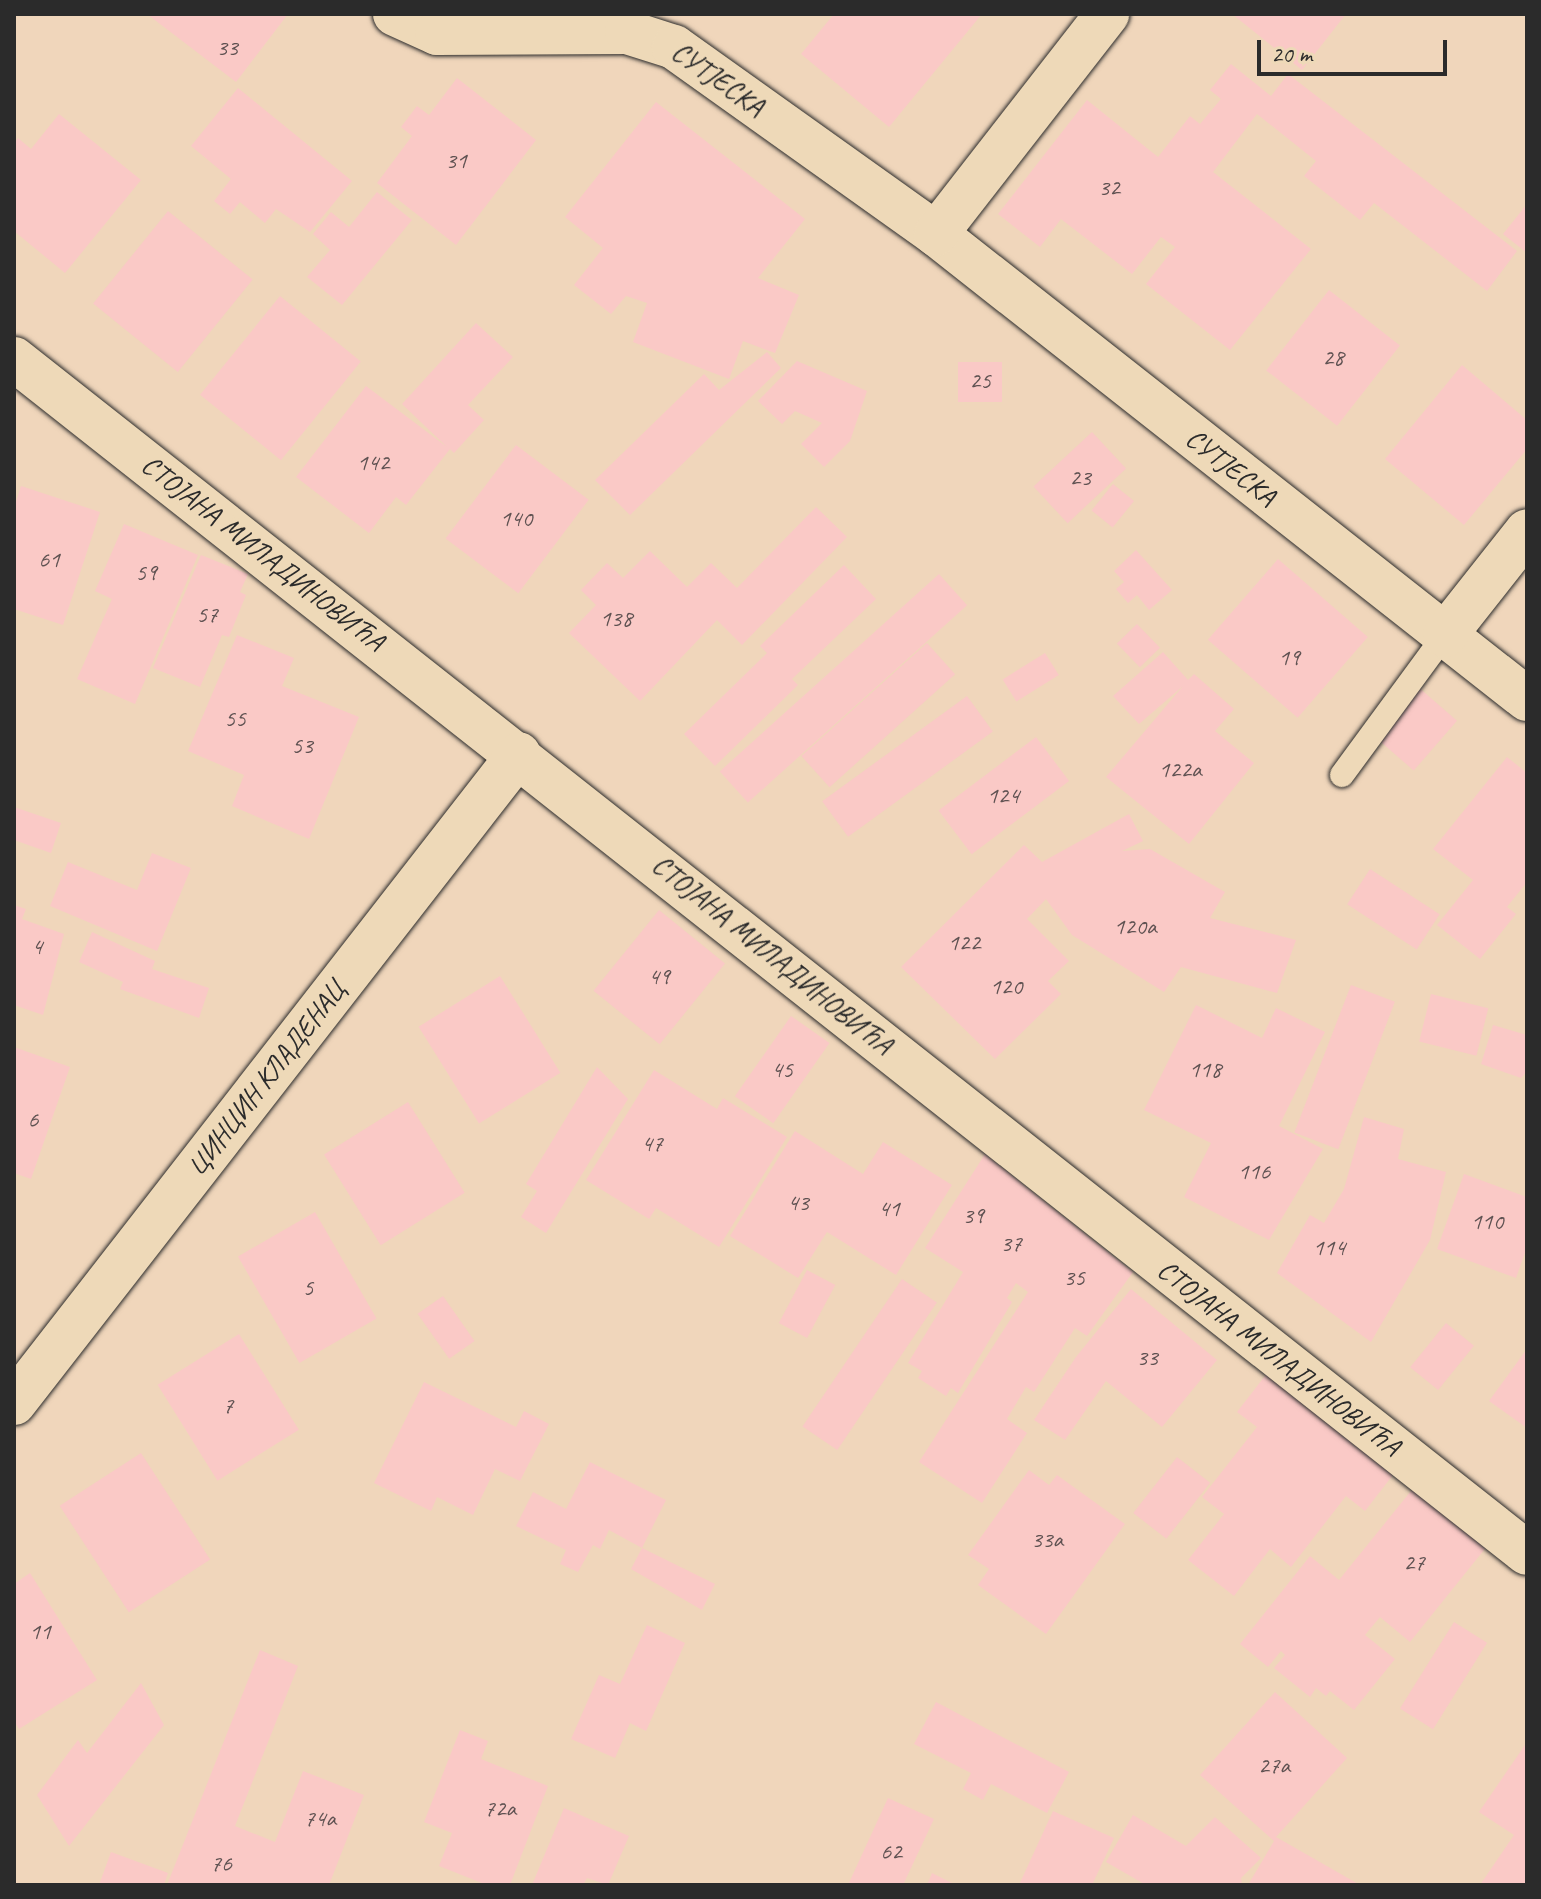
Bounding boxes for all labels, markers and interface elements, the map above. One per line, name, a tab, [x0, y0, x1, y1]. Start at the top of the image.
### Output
scale bar	[1261, 24, 1451, 74]
house number: 33	[216, 34, 238, 62]
street label: СУТЈЕСКА	[665, 35, 771, 123]
text: 20 m	[1271, 39, 1312, 69]
house number: 31	[445, 147, 467, 175]
house number: 32	[1098, 174, 1120, 202]
house number: 28	[1322, 344, 1344, 372]
house number: 25	[969, 367, 991, 395]
street label: СУТЈЕСКА	[1179, 421, 1283, 513]
street label: СТОЈАНА МИЛАДИНОВИЋА	[135, 448, 391, 658]
house number: 142	[357, 449, 389, 477]
house number: 23	[1069, 464, 1091, 492]
house number: 140	[500, 505, 532, 533]
house number: 61	[38, 546, 60, 574]
house number: 59	[135, 559, 157, 587]
house number: 57	[196, 601, 218, 629]
house number: 138	[600, 605, 632, 633]
house number: 19	[1278, 644, 1300, 672]
house number: 55	[224, 705, 246, 733]
house number: 53	[291, 732, 313, 760]
house number: 122a	[1159, 756, 1201, 784]
house number: 124	[987, 782, 1019, 810]
street label: СТОЈАНА МИЛАДИНОВИЋА	[646, 848, 898, 1062]
house number: 120a	[1114, 913, 1156, 941]
house number: 122	[948, 929, 980, 957]
house number: 4	[32, 933, 42, 961]
house number: 49	[648, 963, 670, 991]
house number: 120	[990, 973, 1022, 1001]
street label: ЦИНЦИН КЛАДЕНАЦ	[180, 974, 352, 1182]
house number: 45	[771, 1056, 793, 1084]
house number: 118	[1189, 1056, 1221, 1084]
house number: 6	[28, 1106, 38, 1134]
house number: 47	[641, 1130, 663, 1158]
house number: 116	[1238, 1158, 1270, 1186]
house number: 43	[787, 1189, 809, 1217]
house number: 41	[878, 1195, 900, 1223]
house number: 39	[962, 1202, 984, 1230]
house number: 110	[1471, 1208, 1503, 1236]
house number: 37	[1000, 1230, 1022, 1258]
house number: 114	[1313, 1234, 1345, 1262]
street label: СТОЈАНА МИЛАДИНОВИЋА	[1151, 1253, 1407, 1463]
house number: 35	[1063, 1264, 1085, 1292]
house number: 5	[303, 1274, 313, 1302]
house number: 33	[1136, 1344, 1158, 1372]
house number: 7	[223, 1392, 233, 1420]
house number: 33a	[1031, 1526, 1063, 1554]
house number: 27	[1403, 1549, 1425, 1577]
house number: 11	[29, 1618, 51, 1646]
house number: 27a	[1258, 1752, 1290, 1780]
house number: 72a	[484, 1795, 516, 1823]
house number: 74a	[304, 1805, 336, 1833]
house number: 62	[880, 1838, 902, 1866]
house number: 76	[210, 1850, 232, 1878]

